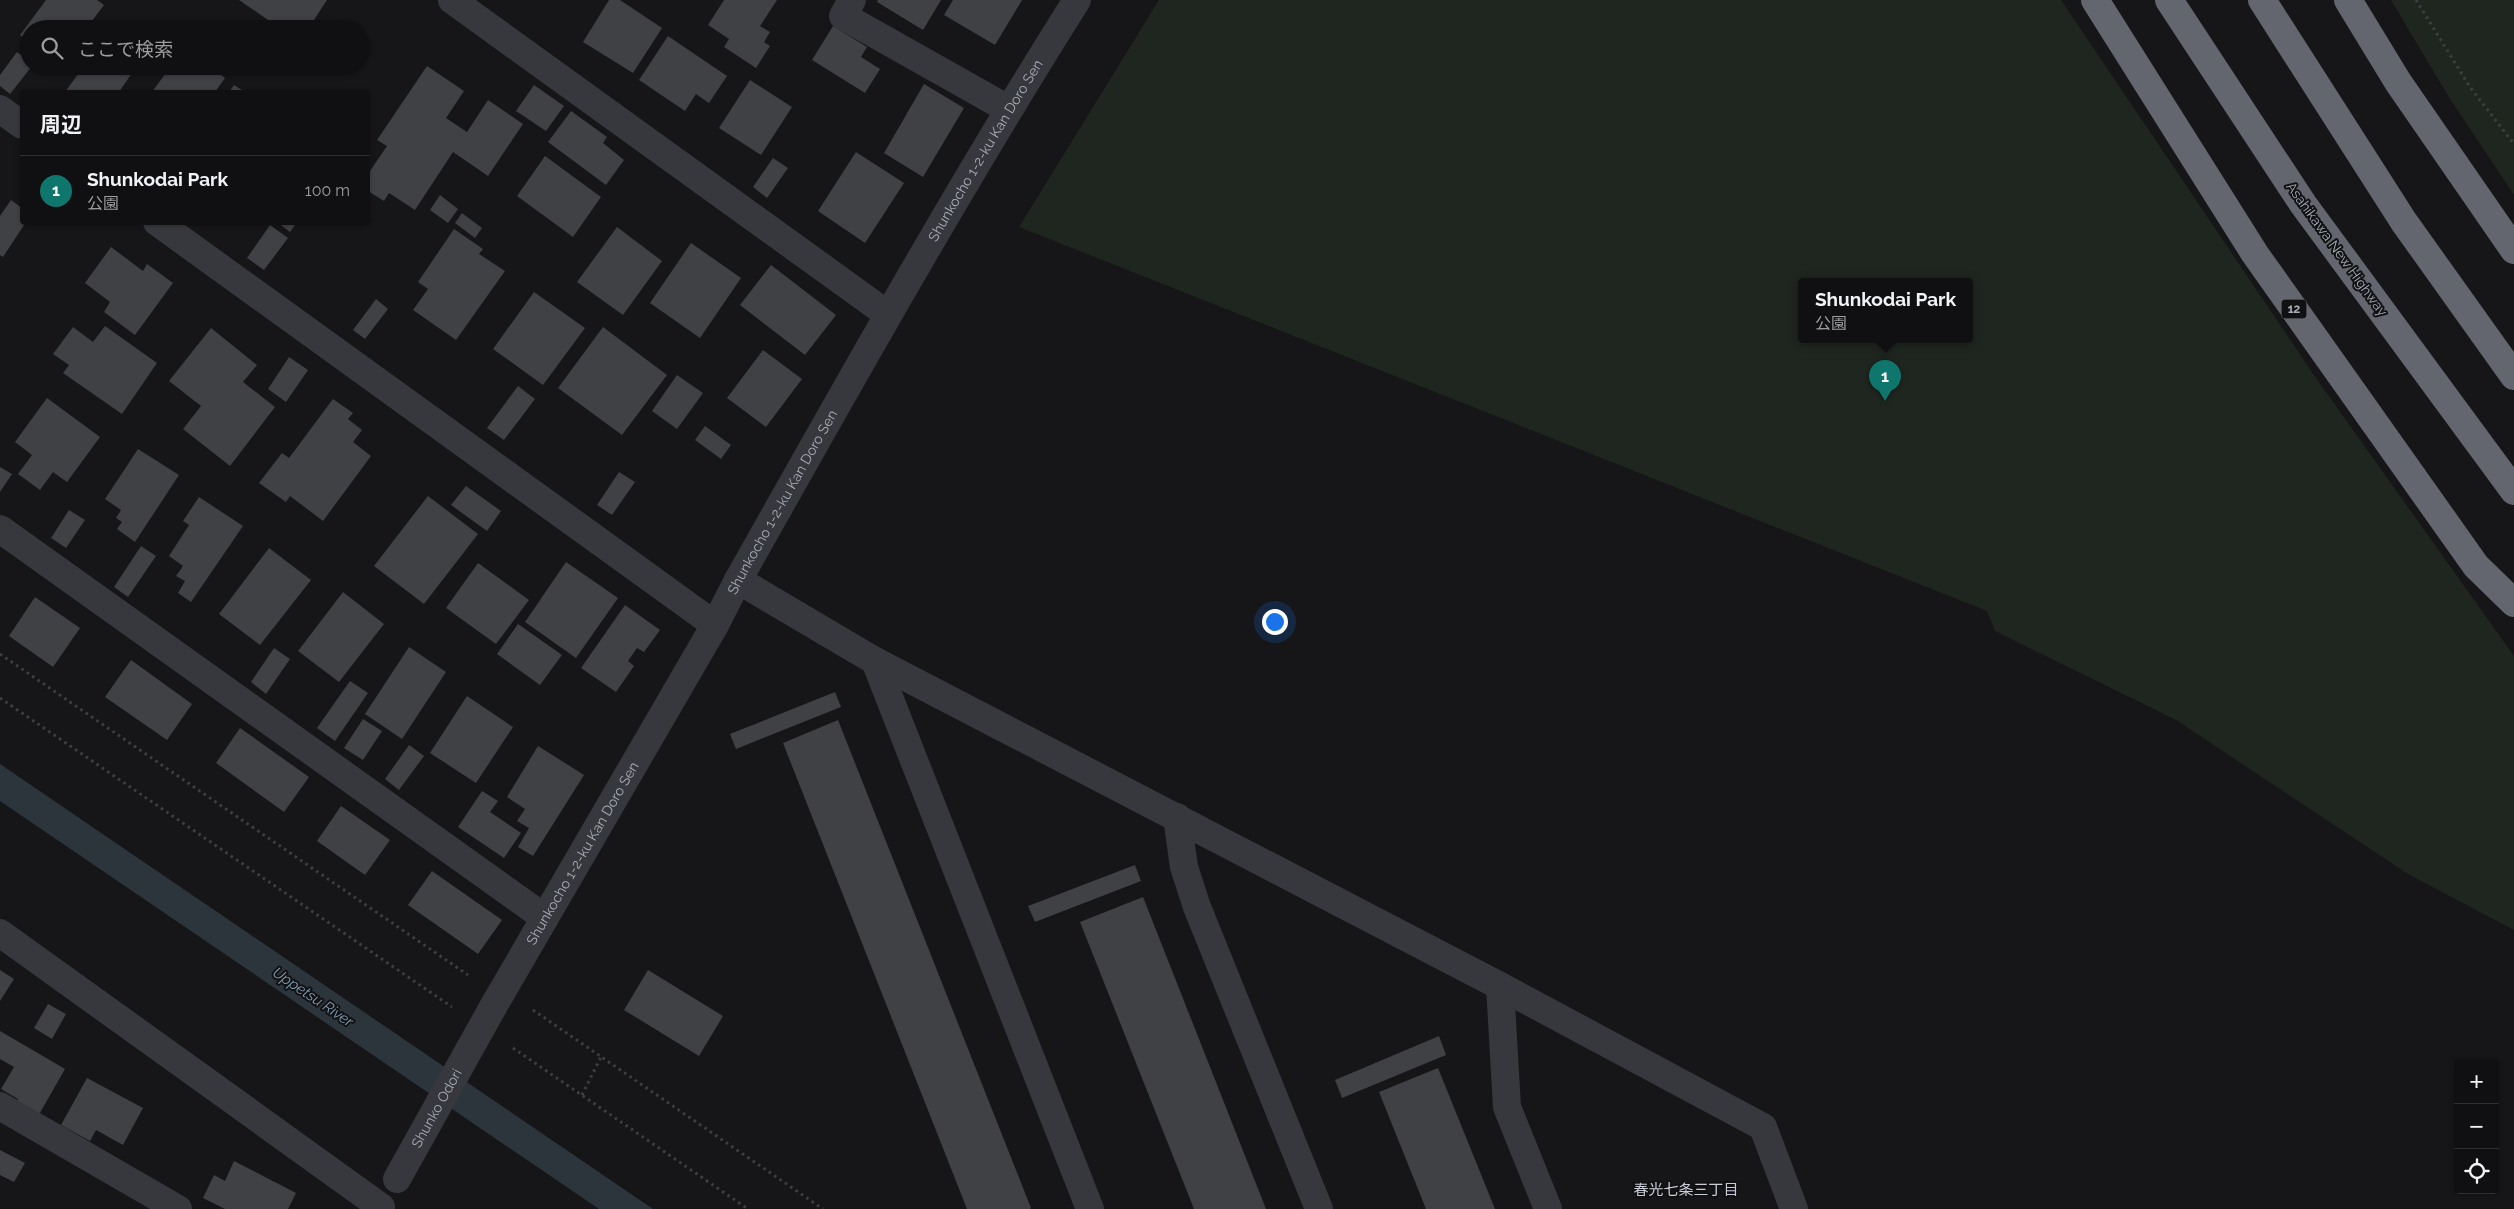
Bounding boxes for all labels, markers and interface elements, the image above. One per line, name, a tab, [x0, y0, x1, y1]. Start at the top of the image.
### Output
search box	[20, 20, 370, 75]
icon: search	[38, 34, 66, 62]
text: ここで検索	[78, 38, 173, 60]
street label: Shunkocho 1-2-ku Kan Doro Sen	[925, 57, 1046, 244]
text: 周辺	[40, 112, 82, 137]
text: Shunkodai Park	[87, 168, 228, 190]
street label: Asahikawa New Highway	[2283, 179, 2391, 319]
text: 1	[52, 181, 60, 200]
text: 100 m	[305, 181, 350, 200]
text: 公園	[87, 194, 119, 213]
popup	[1798, 278, 1973, 343]
text: Shunkodai Park	[1815, 288, 1956, 310]
road number: 12	[2282, 300, 2306, 318]
text: 公園	[1815, 314, 1847, 333]
pin: 1	[1869, 360, 1901, 401]
street label: Shunkocho 1-2-ku Kan Doro Sen	[724, 407, 840, 597]
your location	[1262, 609, 1288, 635]
street label: Shunkocho 1-2-ku Kan Doro Sen	[523, 759, 642, 947]
water label: Uppetsu River	[269, 963, 358, 1031]
map controls	[2454, 1059, 2499, 1194]
button: +	[2454, 1059, 2499, 1104]
street label: Shunko Odori	[408, 1066, 465, 1150]
button: −	[2454, 1104, 2499, 1149]
button: locate	[2454, 1149, 2499, 1194]
district label: 春光七条三丁目	[1633, 1181, 1739, 1199]

